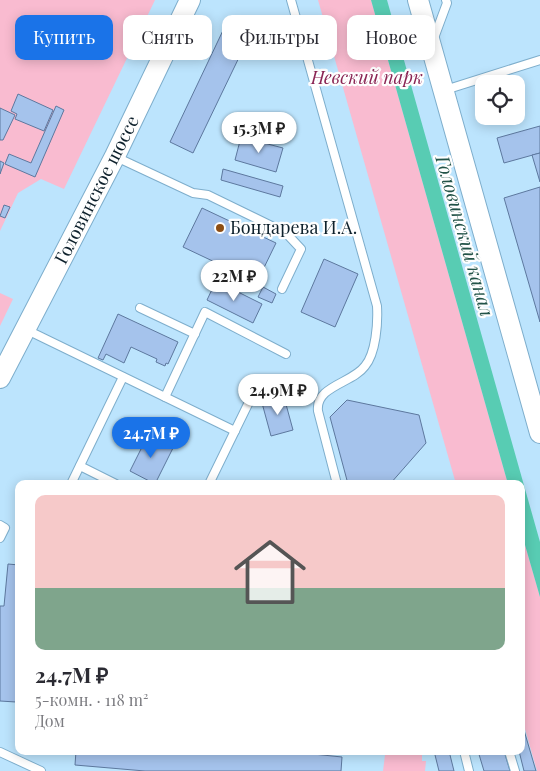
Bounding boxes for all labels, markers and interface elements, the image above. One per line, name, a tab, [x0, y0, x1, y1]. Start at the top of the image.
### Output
chip: Купить	[15, 15, 113, 60]
chip: Снять	[123, 15, 212, 60]
chip: Фильтры	[222, 15, 337, 60]
chip: Новое	[347, 15, 435, 60]
park label: Невский парк	[310, 65, 423, 89]
map controls	[475, 75, 525, 125]
button: locate	[475, 75, 525, 125]
street label: Головинское шоссе	[48, 111, 144, 268]
pin: 15.3M ₽	[213, 112, 305, 154]
text: 15.3M ₽	[233, 117, 285, 138]
water label: Головинский канал	[430, 151, 501, 319]
place label: Бондарева И.А.	[230, 215, 357, 239]
marker: Бондарева И.А.	[214, 222, 226, 234]
pin: 22M ₽	[199, 260, 269, 302]
text: 22M ₽	[212, 265, 256, 286]
pin: 24.9M ₽	[232, 374, 324, 416]
text: 24.9M ₽	[249, 379, 307, 400]
pin: 24.7M ₽	[105, 416, 197, 459]
text: 24.7M ₽	[123, 422, 179, 443]
icon: home	[225, 527, 315, 617]
text: 24.7M ₽	[35, 660, 108, 688]
text: 5-комн. · 118 m²	[35, 689, 148, 710]
text: Дом	[35, 710, 65, 731]

